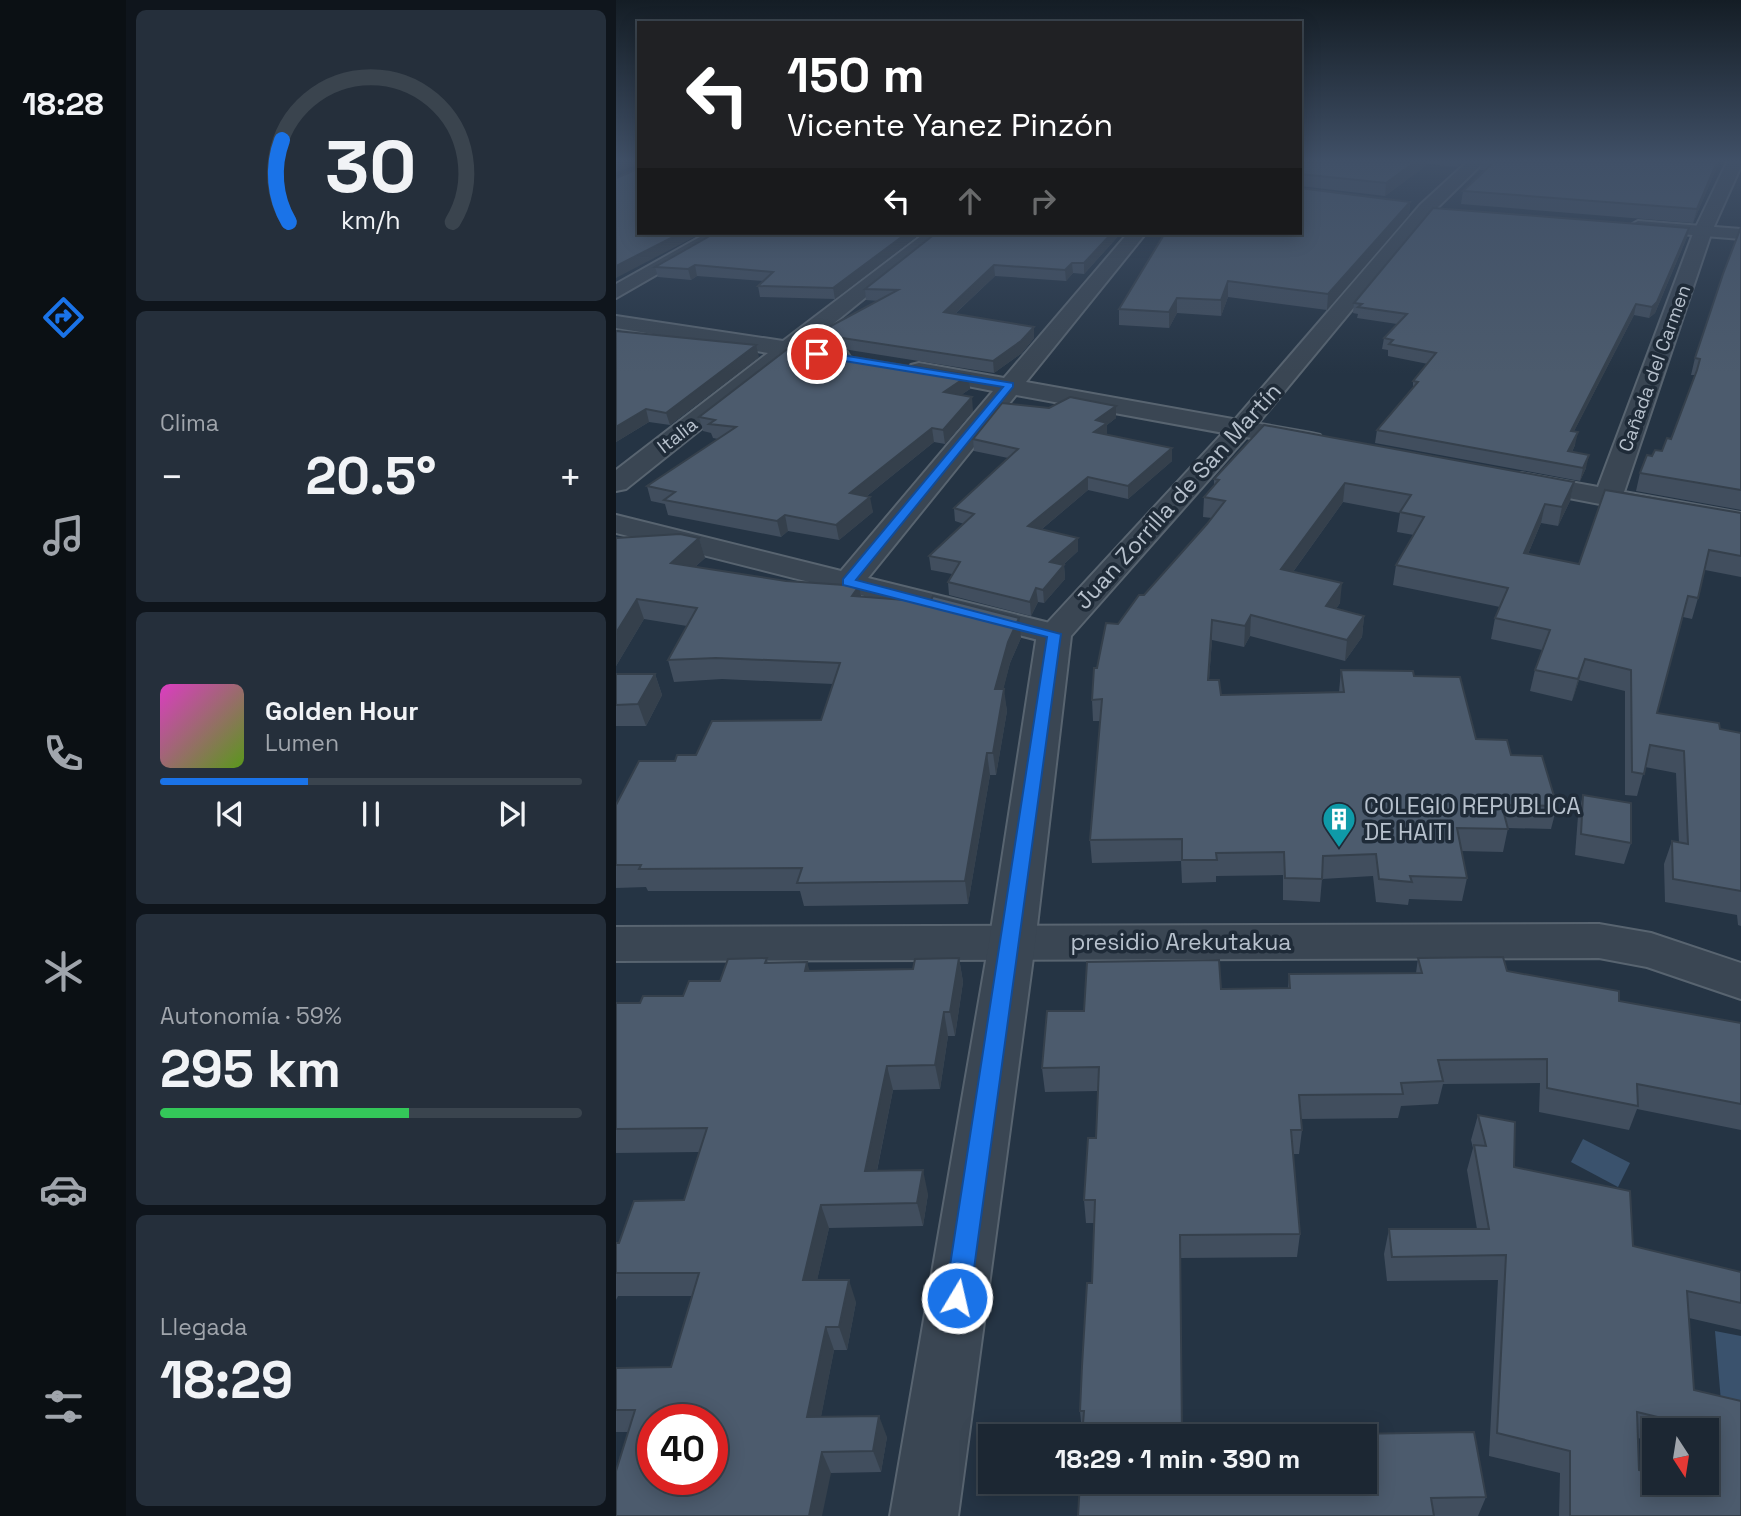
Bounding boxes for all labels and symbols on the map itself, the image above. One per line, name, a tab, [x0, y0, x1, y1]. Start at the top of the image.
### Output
street label: Cañada del Carmen	[1613, 281, 1696, 455]
pin	[787, 324, 847, 384]
street label: Juan Zorrilla de San Martín	[1068, 376, 1288, 616]
street label: Italia	[652, 412, 703, 459]
place label: COLEGIO REPUBLICA DE HAITI	[1364, 791, 1581, 847]
building icon: COLEGIO REPUBLICA DE HAITI	[1320, 800, 1358, 849]
street label: presidio Arekutakua	[1071, 927, 1291, 957]
position arrow	[920, 1261, 994, 1335]
speed limit sign: 40	[637, 1404, 728, 1495]
north arrow	[1642, 1418, 1718, 1494]

